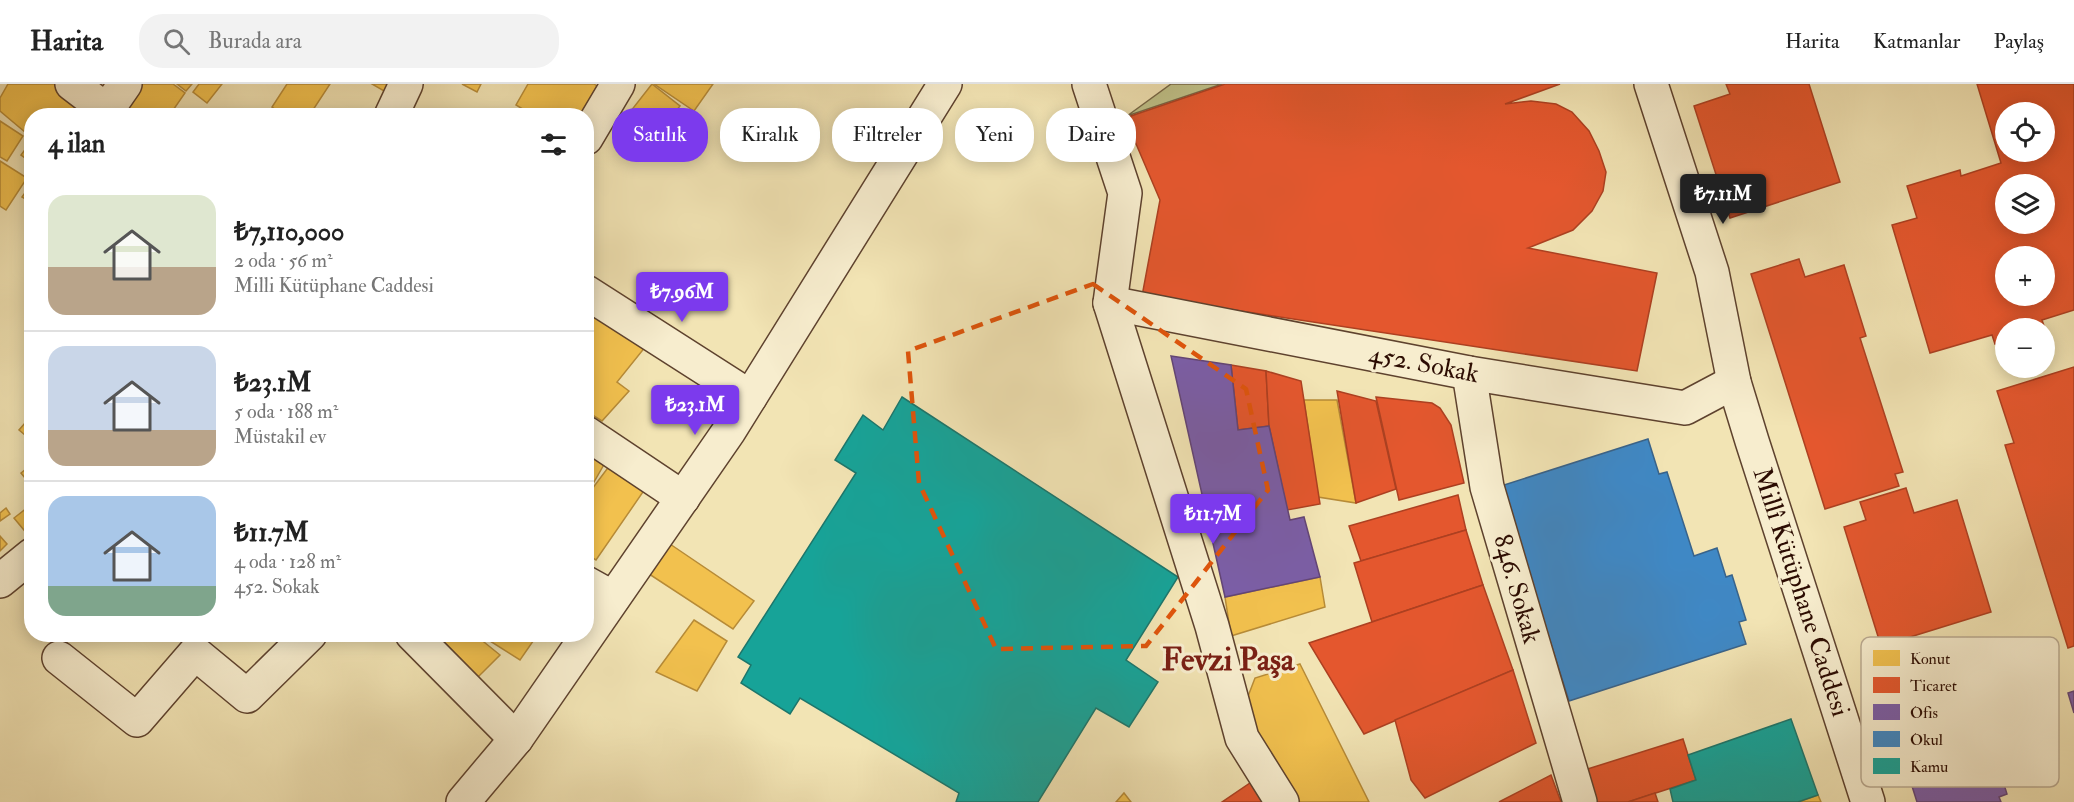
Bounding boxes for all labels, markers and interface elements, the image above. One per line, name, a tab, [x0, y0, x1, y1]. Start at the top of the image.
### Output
search box	[139, 14, 559, 68]
text: Harita	[30, 24, 103, 59]
icon: search	[160, 25, 193, 58]
text: Burada ara	[208, 27, 302, 55]
text: Harita	[1785, 28, 1840, 55]
text: Katmanlar	[1873, 28, 1960, 55]
text: Paylaş	[1993, 28, 2044, 55]
map controls	[1995, 102, 2055, 378]
button: locate	[1995, 102, 2055, 162]
chip: Satılık	[612, 108, 708, 162]
chip: Kiralık	[720, 108, 820, 162]
chip: Filtreler	[832, 108, 943, 162]
chip: Yeni	[955, 108, 1034, 162]
chip: Daire	[1046, 108, 1136, 162]
text: 4 ilan	[48, 128, 105, 160]
icon: filters	[537, 128, 570, 161]
pin: ₺7.11M	[1674, 174, 1772, 225]
button: layers	[1995, 174, 2055, 234]
text: ₺7.11M	[1694, 181, 1752, 206]
text: ₺7,110,000	[234, 216, 344, 248]
icon: home	[96, 219, 168, 291]
button: +	[1995, 246, 2055, 306]
text: 2 oda · 56 m²	[234, 248, 333, 273]
pin: ₺7.96M	[633, 272, 731, 323]
text: Milli Kütüphane Caddesi	[234, 273, 434, 298]
text: ₺7.96M	[650, 279, 714, 304]
button: −	[1995, 318, 2055, 378]
street label: 452. Sokak	[1366, 338, 1482, 390]
text: ₺23.1M	[234, 367, 312, 399]
icon: home	[96, 370, 168, 442]
pin: ₺23.1M	[646, 385, 744, 436]
text: ₺23.1M	[665, 392, 725, 417]
text: 5 oda · 188 m²	[234, 399, 338, 424]
text: Müstakil ev	[234, 424, 326, 449]
street label: Millî Kütüphane Caddesi	[1745, 464, 1856, 721]
pin: ₺11.7M	[1164, 494, 1262, 545]
text: ₺11.7M	[1184, 501, 1242, 526]
text: ₺11.7M	[234, 517, 309, 549]
icon: home	[96, 520, 168, 592]
street label: 846. Sokak	[1486, 531, 1548, 648]
text: 4 oda · 128 m²	[234, 549, 341, 574]
text: 452. Sokak	[234, 574, 320, 599]
legend	[1861, 637, 2059, 787]
district label: Fevzi Paşa	[1162, 640, 1295, 680]
text: Konut	[1910, 649, 1950, 669]
text: Ticaret	[1910, 676, 1957, 696]
text: Ofis	[1910, 703, 1938, 723]
text: Okul	[1910, 730, 1943, 750]
text: Kamu	[1910, 757, 1948, 777]

